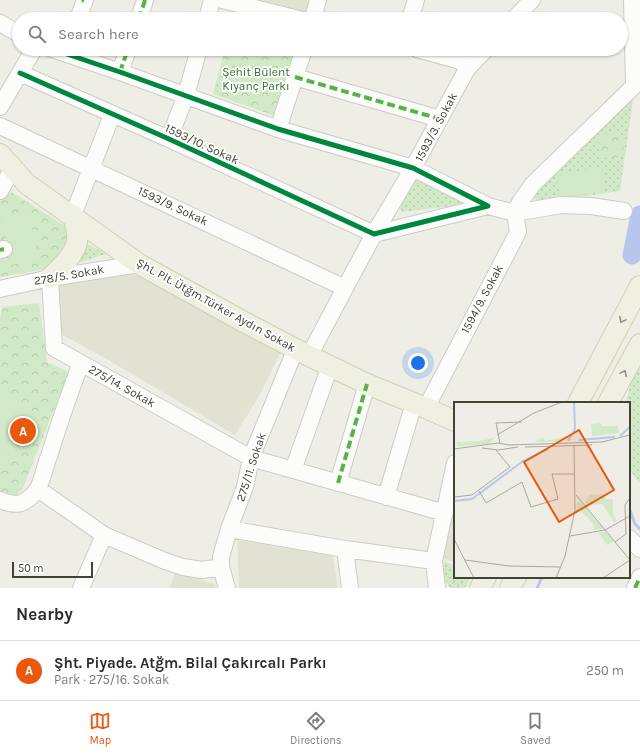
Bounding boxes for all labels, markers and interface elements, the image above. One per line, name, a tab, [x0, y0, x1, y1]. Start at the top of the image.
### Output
search box	[12, 12, 628, 56]
icon: search	[26, 23, 48, 45]
text: Search here	[58, 25, 139, 43]
park label: Şehit Bülent Kıyanç Parkı	[222, 65, 290, 93]
street label: 1593/3. Sokak	[412, 90, 460, 164]
street label: 1593/10. Sokak	[163, 121, 241, 167]
street label: 1593/9. Sokak	[136, 184, 211, 228]
street label: Şht. Plt. Ütğm.Türker Aydın Sokak	[134, 255, 298, 355]
street label: 278/5. Sokak	[33, 262, 105, 288]
street label: 1594/9. Sokak	[458, 262, 506, 336]
one-way arrow	[619, 316, 626, 323]
your location	[408, 353, 428, 373]
street label: 275/14. Sokak	[86, 362, 158, 410]
one-way arrow	[619, 370, 627, 377]
inset map	[454, 402, 630, 578]
pin: A	[10, 416, 36, 446]
street label: 275/11. Sokak	[233, 431, 269, 503]
scale bar	[12, 560, 93, 579]
text: 50 m	[18, 562, 44, 575]
text: Nearby	[16, 604, 73, 624]
text: Şht. Piyade. Atğm. Bilal Çakırcalı Parkı	[54, 654, 327, 672]
text: A	[25, 663, 33, 678]
text: 250 m	[586, 663, 624, 678]
text: Park · 275/16. Sokak	[54, 672, 169, 687]
tab: Map	[89, 710, 111, 747]
tab: Directions	[290, 710, 342, 747]
tab: Saved	[520, 710, 551, 747]

